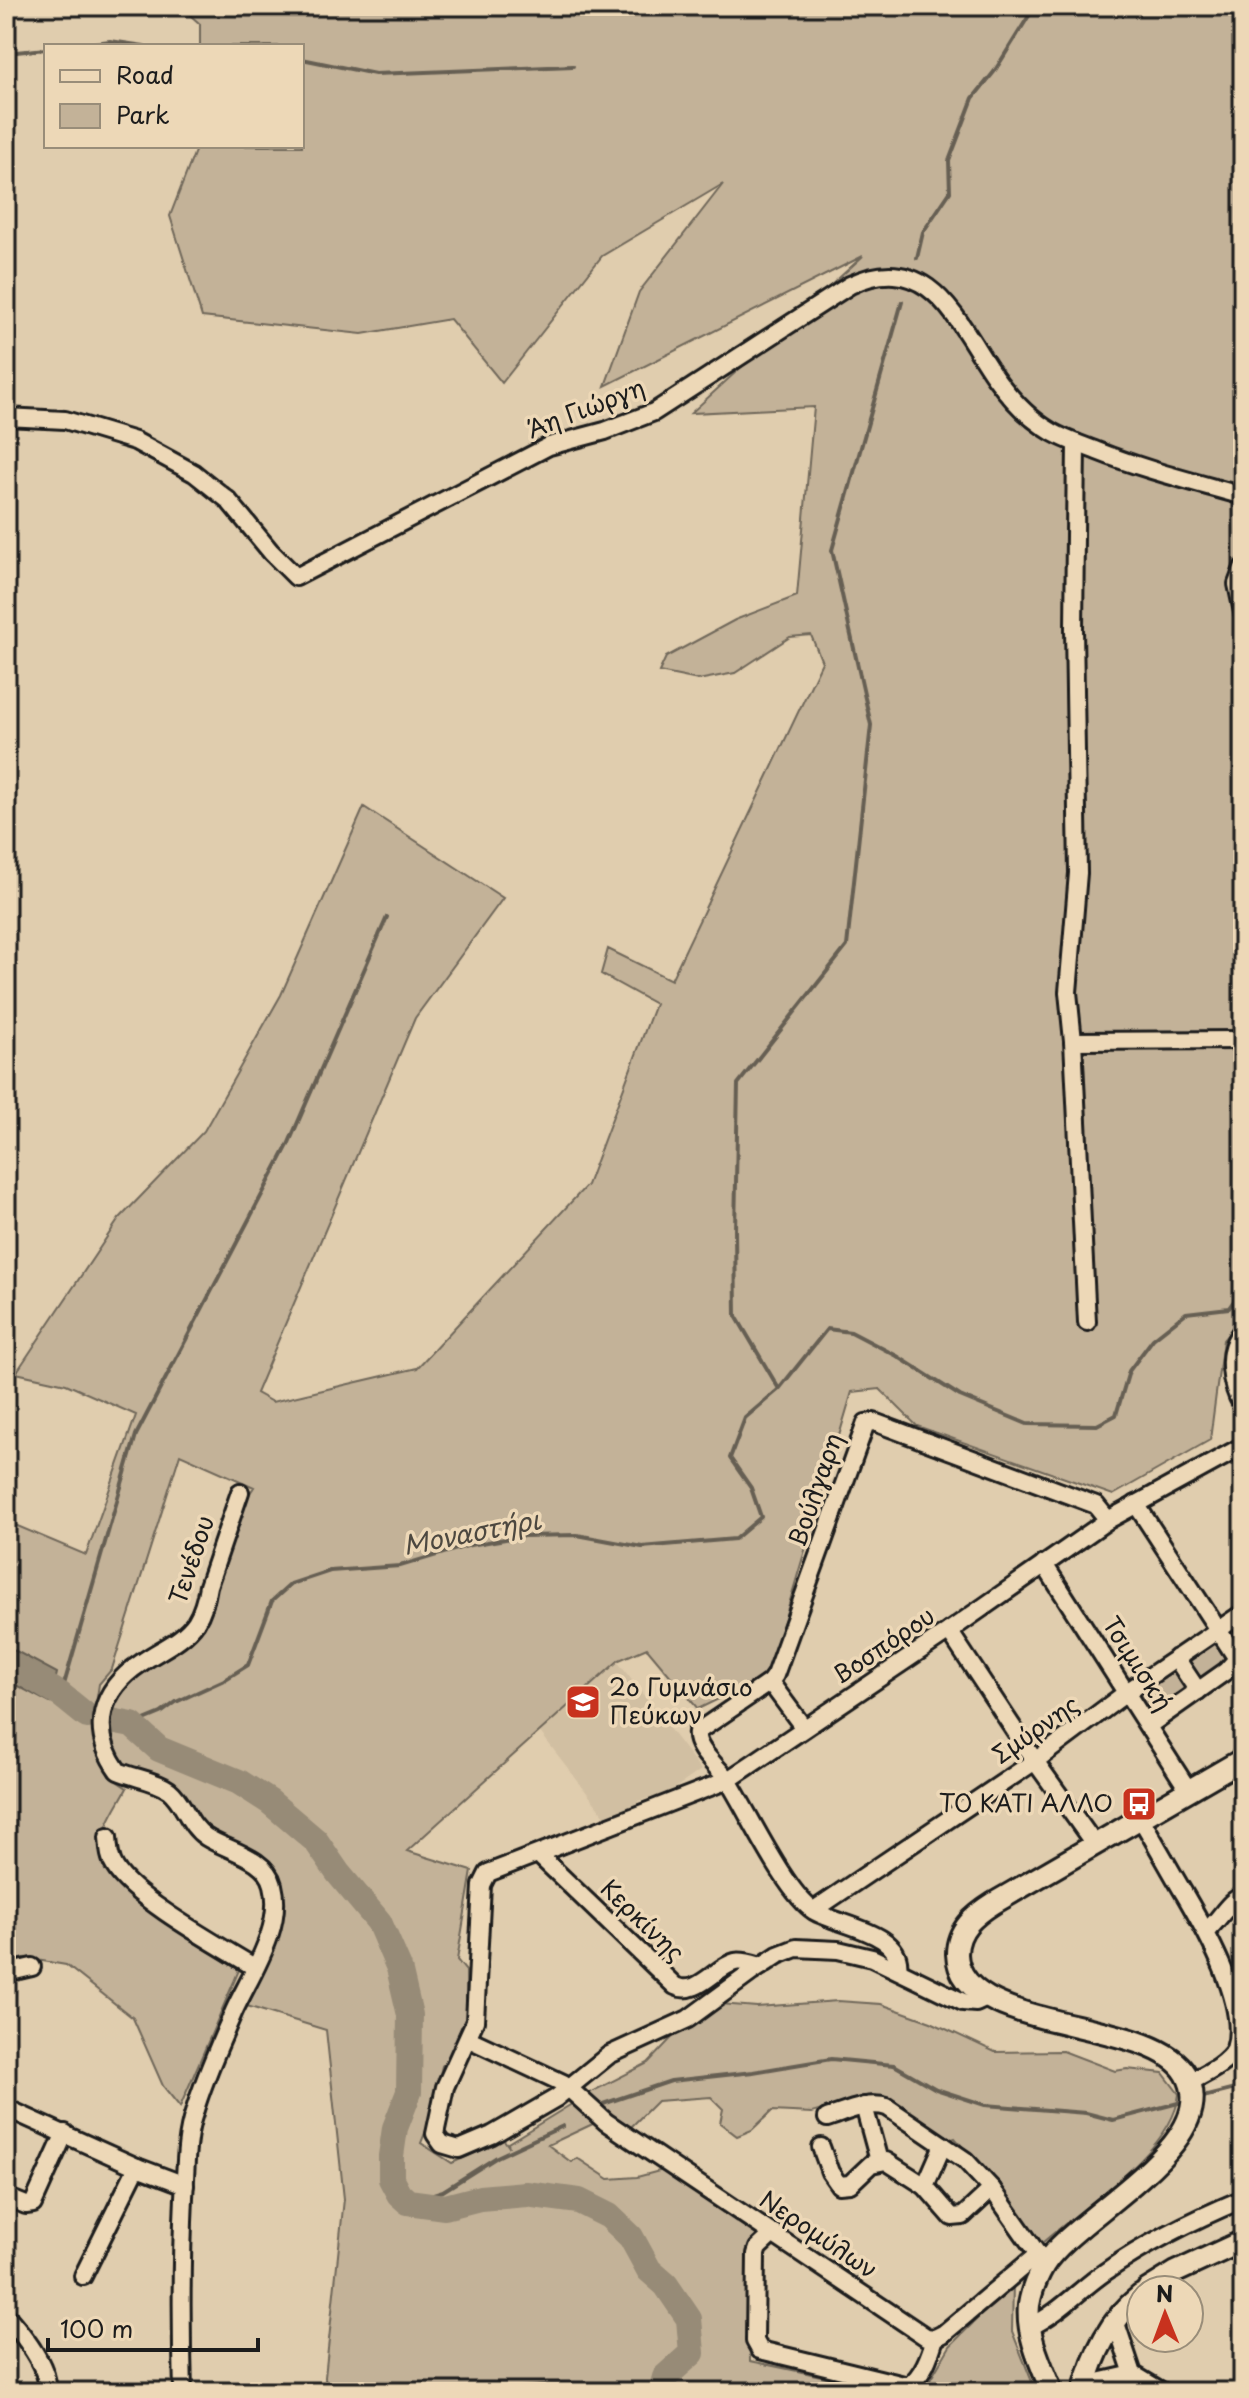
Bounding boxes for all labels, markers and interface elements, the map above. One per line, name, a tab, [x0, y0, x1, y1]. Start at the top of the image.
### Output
legend	[44, 44, 304, 148]
text: Road	[116, 56, 174, 92]
text: Park	[116, 96, 170, 132]
street label: Άη Γιώργη	[521, 368, 649, 446]
street label: Βούλγαρη	[778, 1428, 850, 1551]
water label: Μοναστήρι	[399, 1499, 545, 1564]
street label: Τενέδου	[158, 1510, 222, 1609]
street label: Βοσπόρου	[825, 1597, 941, 1692]
street label: Τσιμισκή	[1095, 1609, 1183, 1717]
place label: 2ο Γυμνάσιο Πεύκων	[609, 1668, 752, 1732]
school or university icon: 2ο Γυμνάσιο Πεύκων	[564, 1683, 602, 1721]
street label: Σμύρνης	[984, 1685, 1086, 1771]
place label: ΤΟ ΚΑΤΙ ΑΛΛΟ	[939, 1784, 1113, 1820]
bus stop icon: ΤΟ ΚΑΤΙ ΑΛΛΟ	[1120, 1785, 1158, 1823]
street label: Κερκίνης	[593, 1870, 694, 1969]
street label: Νερομύλων	[753, 2181, 885, 2286]
north arrow	[1125, 2274, 1205, 2354]
text: N	[1156, 2276, 1174, 2309]
scale bar	[48, 2302, 258, 2352]
text: 100 m	[60, 2310, 133, 2346]

